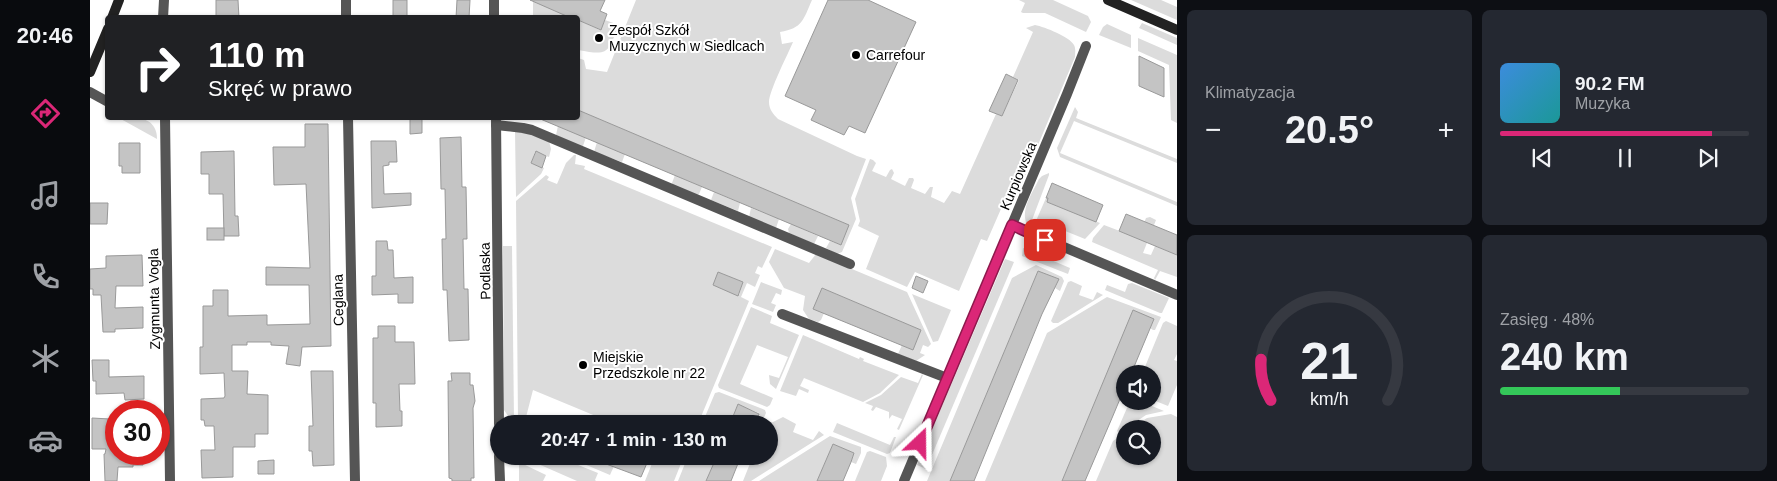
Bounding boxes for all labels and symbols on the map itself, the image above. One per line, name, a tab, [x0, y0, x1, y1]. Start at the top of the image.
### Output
place label: Zespół Szkół Muzycznych w Siedlcach	[609, 22, 765, 54]
marker: Zespół Szkół Muzycznych w Siedlcach	[593, 32, 605, 44]
place label: Carrefour	[866, 47, 925, 63]
marker: Carrefour	[850, 49, 862, 61]
street label: Kurpiowska	[996, 139, 1040, 212]
pin	[1024, 219, 1066, 261]
street label: Podlaska	[476, 242, 494, 300]
street label: Zygmunta Vogla	[145, 248, 163, 350]
street label: Ceglana	[330, 274, 346, 326]
place label: Miejskie Przedszkole nr 22	[593, 349, 705, 381]
marker: Miejskie Przedszkole nr 22	[577, 359, 589, 371]
speed limit sign: 30	[105, 400, 170, 465]
position arrow	[893, 416, 945, 468]

